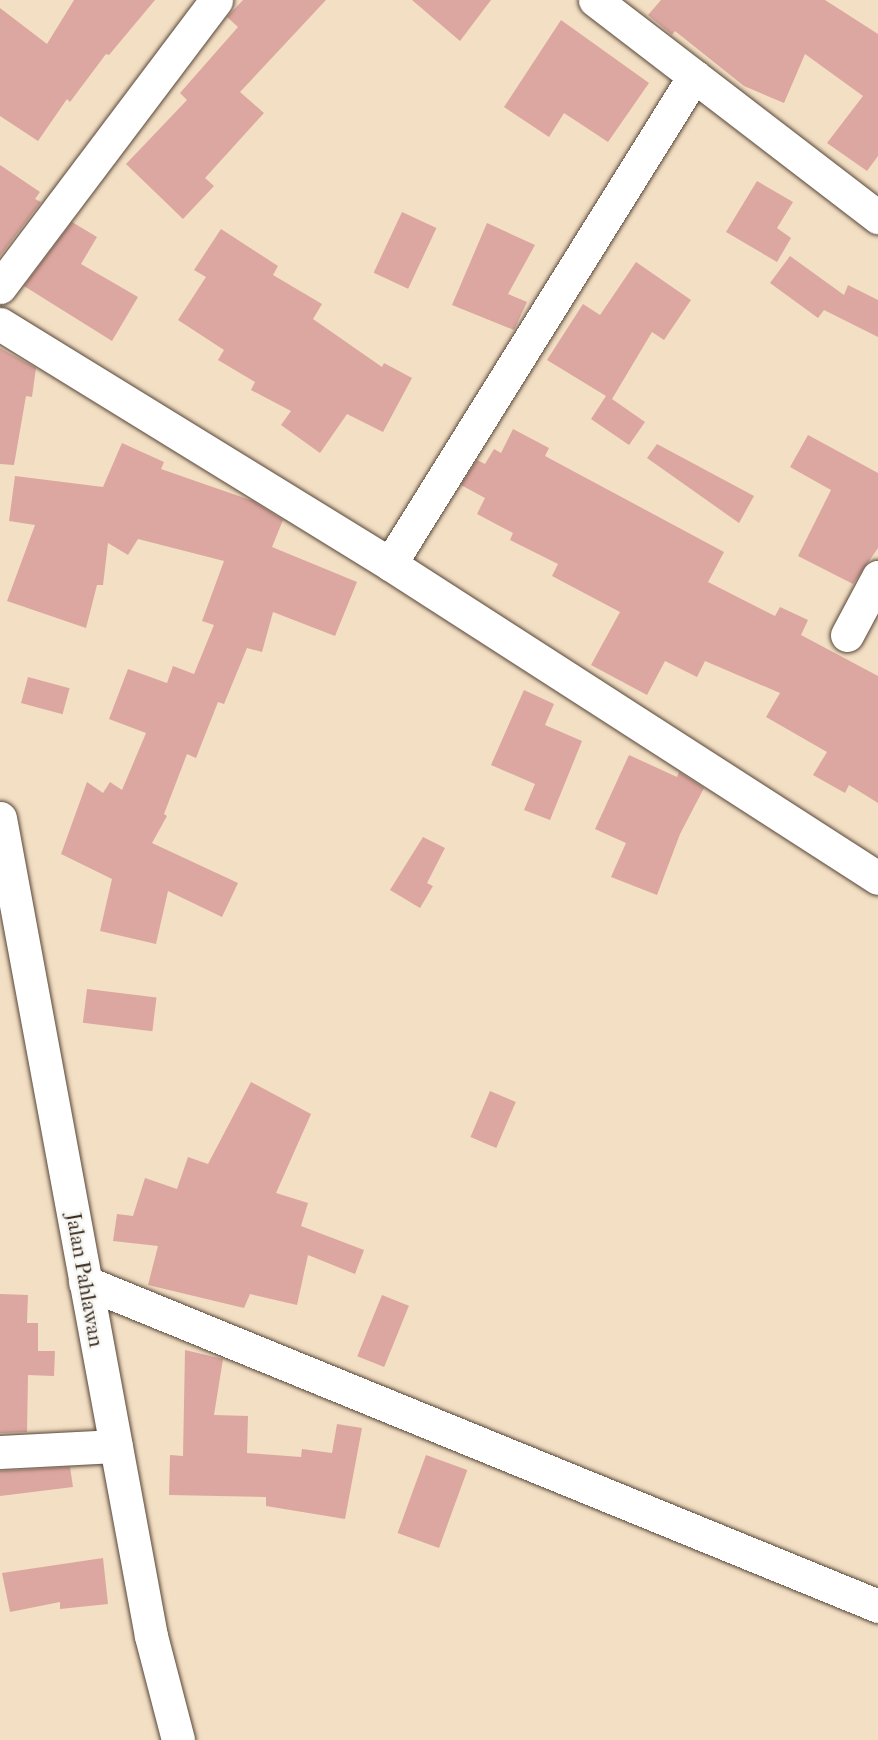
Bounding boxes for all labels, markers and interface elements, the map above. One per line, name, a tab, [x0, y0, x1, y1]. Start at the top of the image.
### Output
street label: Jalan Pahlawan	[61, 1211, 109, 1349]

